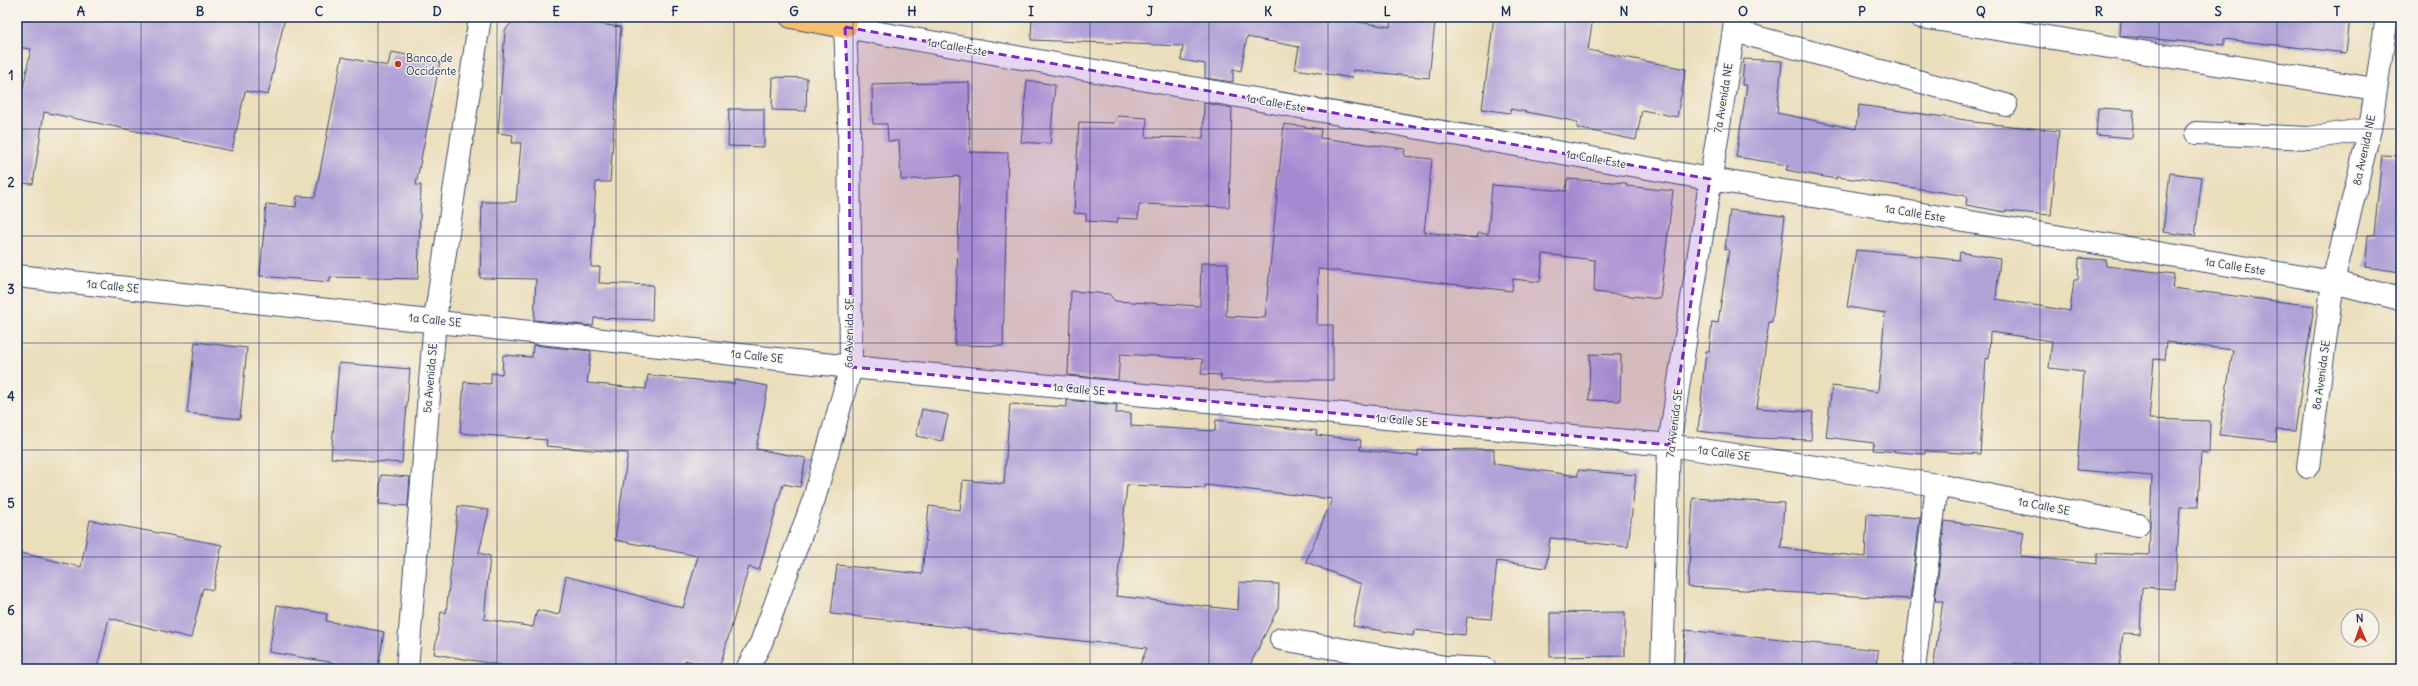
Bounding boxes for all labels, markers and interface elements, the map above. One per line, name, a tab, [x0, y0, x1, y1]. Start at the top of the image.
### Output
text: A	[77, 3, 86, 20]
text: B	[196, 3, 205, 20]
text: C	[315, 3, 324, 20]
text: D	[432, 3, 442, 20]
text: E	[552, 3, 560, 20]
text: F	[671, 3, 679, 20]
text: G	[789, 3, 799, 20]
text: H	[907, 3, 917, 20]
text: I	[1028, 3, 1034, 20]
text: J	[1147, 3, 1154, 20]
text: K	[1264, 3, 1273, 20]
text: L	[1383, 3, 1391, 20]
text: M	[1501, 3, 1511, 20]
text: N	[1620, 3, 1628, 20]
text: O	[1738, 3, 1748, 20]
text: P	[1858, 3, 1866, 20]
text: Q	[1976, 3, 1986, 20]
text: R	[2095, 3, 2104, 20]
text: S	[2214, 3, 2222, 20]
text: T	[2334, 3, 2341, 20]
street label: 1a Calle Este	[926, 35, 988, 59]
place label: Banco de Occidente	[406, 51, 456, 78]
marker: Banco de Occidente	[393, 59, 403, 69]
street label: 7a Avenida NE	[1711, 62, 1735, 134]
text: 1	[8, 67, 14, 84]
street label: 1a Calle Este	[1245, 91, 1307, 115]
street label: 8a Avenida NE	[2350, 113, 2378, 187]
street label: 1a Calle Este	[1565, 147, 1627, 171]
text: 2	[7, 174, 15, 191]
street label: 1a Calle Este	[1884, 201, 1946, 225]
street label: 1a Calle Este	[2204, 254, 2266, 278]
street label: 1a Calle SE	[86, 276, 140, 296]
text: 3	[7, 281, 15, 298]
street label: 6a Avenida SE	[841, 298, 857, 368]
street label: 1a Calle SE	[408, 310, 462, 330]
street label: 8a Avenida SE	[2309, 339, 2333, 411]
street label: 5a Avenida SE	[420, 342, 440, 414]
street label: 1a Calle SE	[730, 346, 784, 366]
street label: 1a Calle SE	[1052, 380, 1106, 398]
text: 4	[7, 388, 15, 405]
street label: 7a Avenida SE	[1663, 388, 1685, 458]
street label: 1a Calle SE	[1375, 411, 1429, 429]
street label: 1a Calle SE	[1697, 442, 1751, 464]
street label: 1a Calle SE	[2017, 494, 2071, 518]
text: 5	[7, 495, 15, 512]
text: 6	[7, 602, 15, 619]
north arrow	[2340, 608, 2380, 648]
text: N	[2356, 611, 2364, 625]

